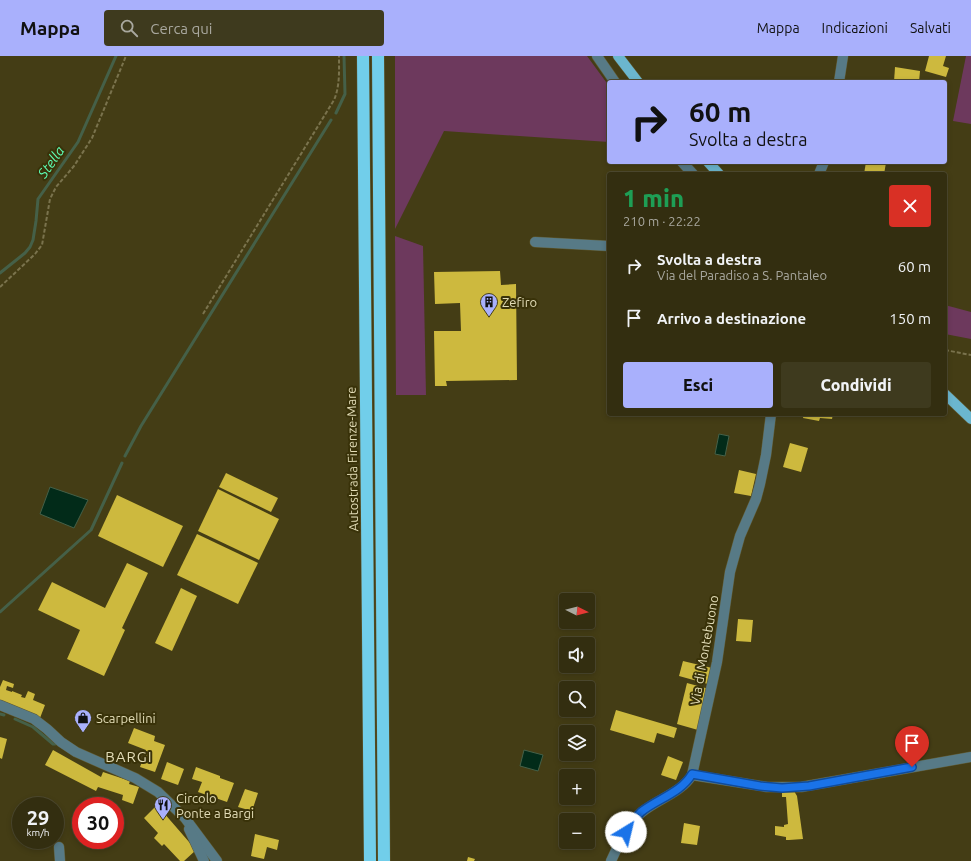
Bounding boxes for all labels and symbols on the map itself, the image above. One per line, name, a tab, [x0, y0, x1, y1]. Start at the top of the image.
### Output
water label: Stella	[34, 143, 68, 182]
building icon: Zefiro	[479, 292, 499, 317]
place label: Zefiro	[502, 295, 537, 309]
street label: Autostrada Firenze-Mare	[344, 387, 360, 531]
north arrow	[559, 593, 595, 629]
street label: Via di Montebuono	[687, 594, 721, 706]
shop icon: Scarpellini	[73, 708, 93, 733]
place label: Scarpellini	[96, 711, 156, 725]
pin	[895, 726, 929, 767]
district label: BARGI	[105, 748, 153, 765]
place label: Circolo Ponte a Bargi	[176, 791, 254, 820]
restaurant icon: Circolo Ponte a Bargi	[153, 795, 173, 820]
speed limit sign: 30	[72, 797, 124, 849]
position arrow	[605, 811, 647, 853]

